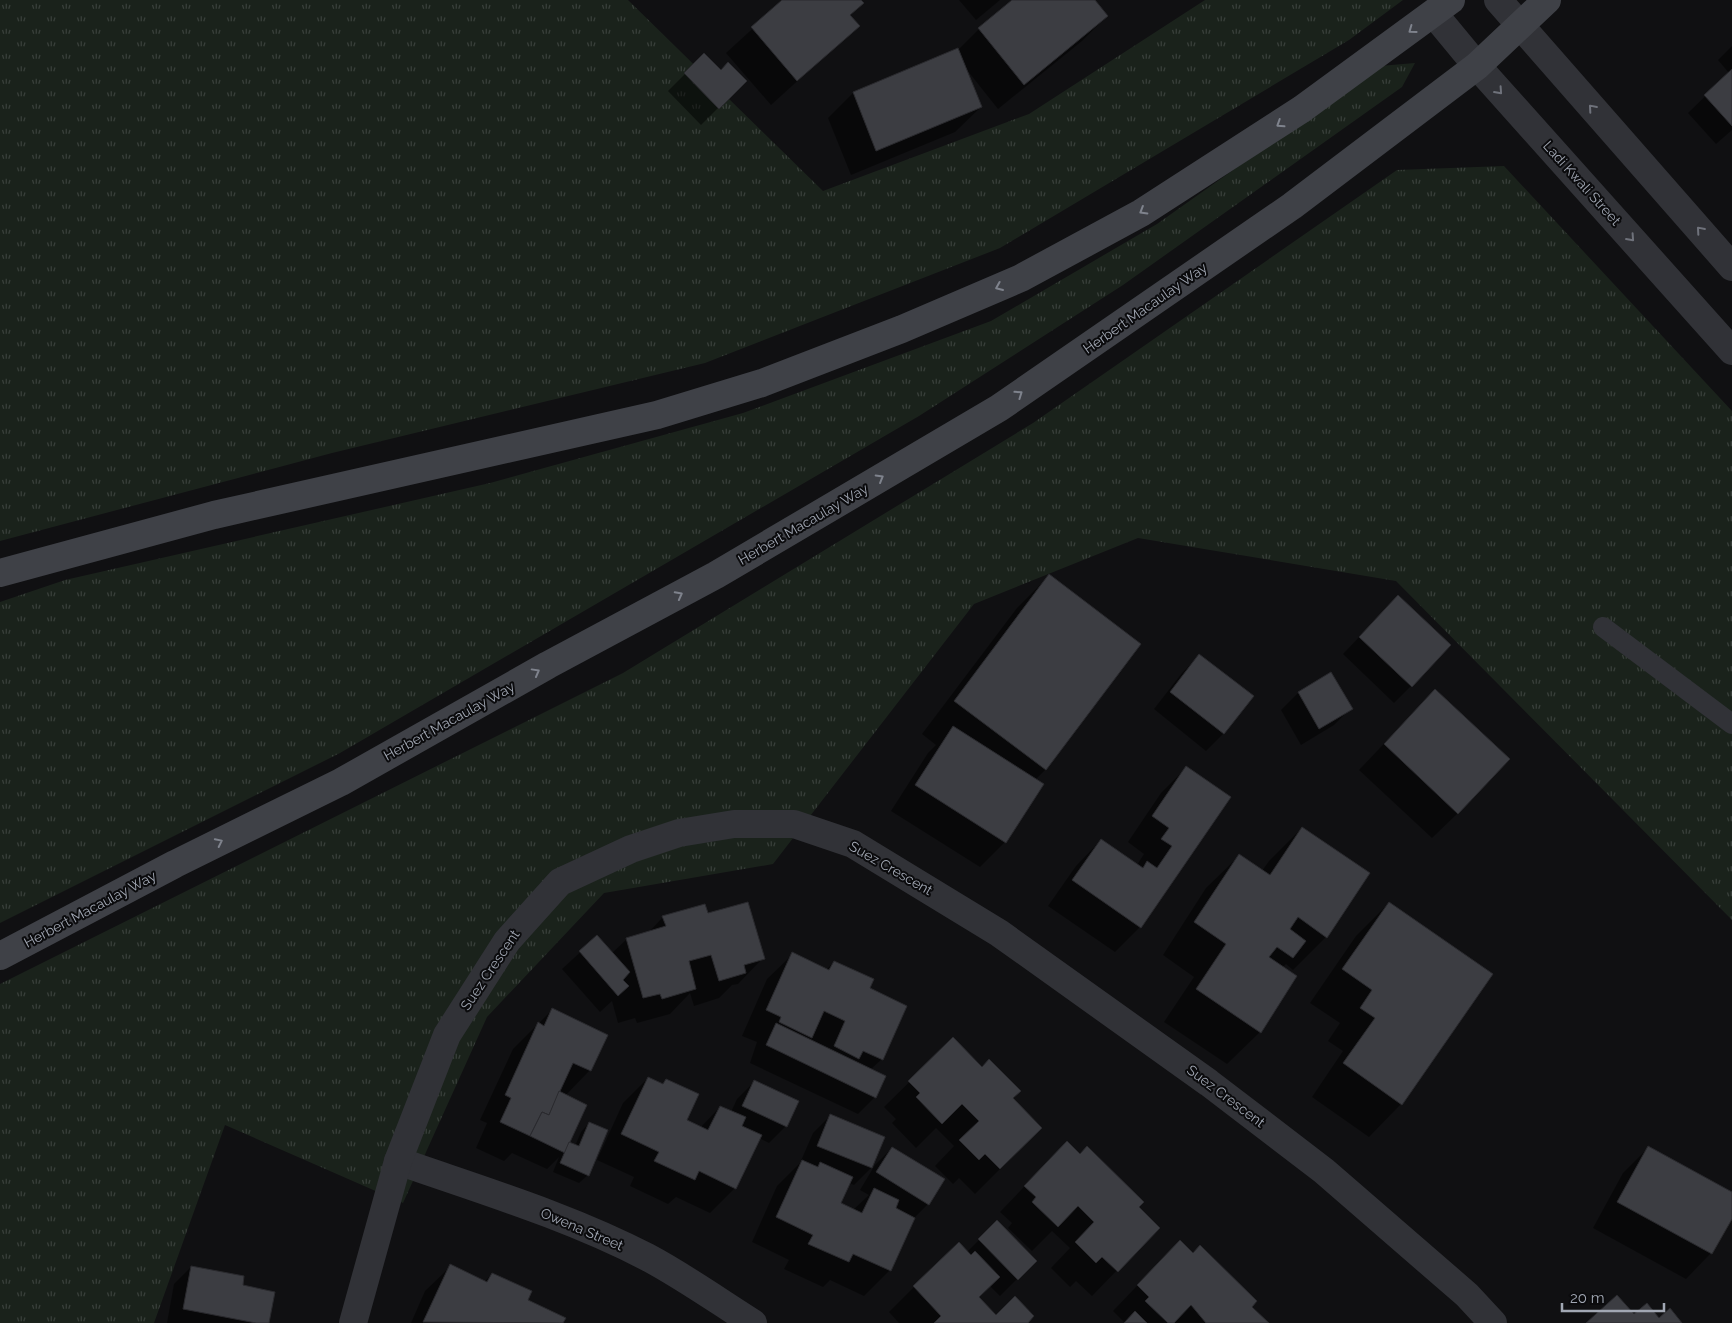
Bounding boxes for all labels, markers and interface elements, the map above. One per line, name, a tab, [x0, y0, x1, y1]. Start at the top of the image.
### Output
one-way arrow	[1408, 24, 1418, 33]
one-way arrow	[1494, 86, 1503, 95]
one-way arrow	[1589, 105, 1598, 114]
one-way arrow	[1276, 117, 1285, 127]
street label: Ladi Kwali Street	[1540, 138, 1624, 229]
one-way arrow	[1139, 205, 1148, 215]
one-way arrow	[1697, 227, 1706, 236]
one-way arrow	[1625, 233, 1634, 242]
street label: Herbert Macaulay Way	[1080, 259, 1210, 357]
one-way arrow	[995, 281, 1004, 292]
one-way arrow	[1014, 391, 1023, 400]
one-way arrow	[875, 475, 884, 485]
street label: Herbert Macaulay Way	[735, 480, 871, 568]
one-way arrow	[674, 591, 683, 601]
one-way arrow	[531, 668, 540, 678]
street label: Herbert Macaulay Way	[381, 678, 518, 764]
street label: Suez Crescent	[847, 838, 936, 898]
one-way arrow	[213, 839, 222, 849]
street label: Herbert Macaulay Way	[21, 867, 159, 951]
street label: Suez Crescent	[457, 927, 523, 1013]
street label: Suez Crescent	[1184, 1062, 1268, 1131]
street label: Owena Street	[538, 1204, 626, 1254]
scale bar	[1562, 1280, 1664, 1312]
text: 20 m	[1570, 1289, 1605, 1307]

